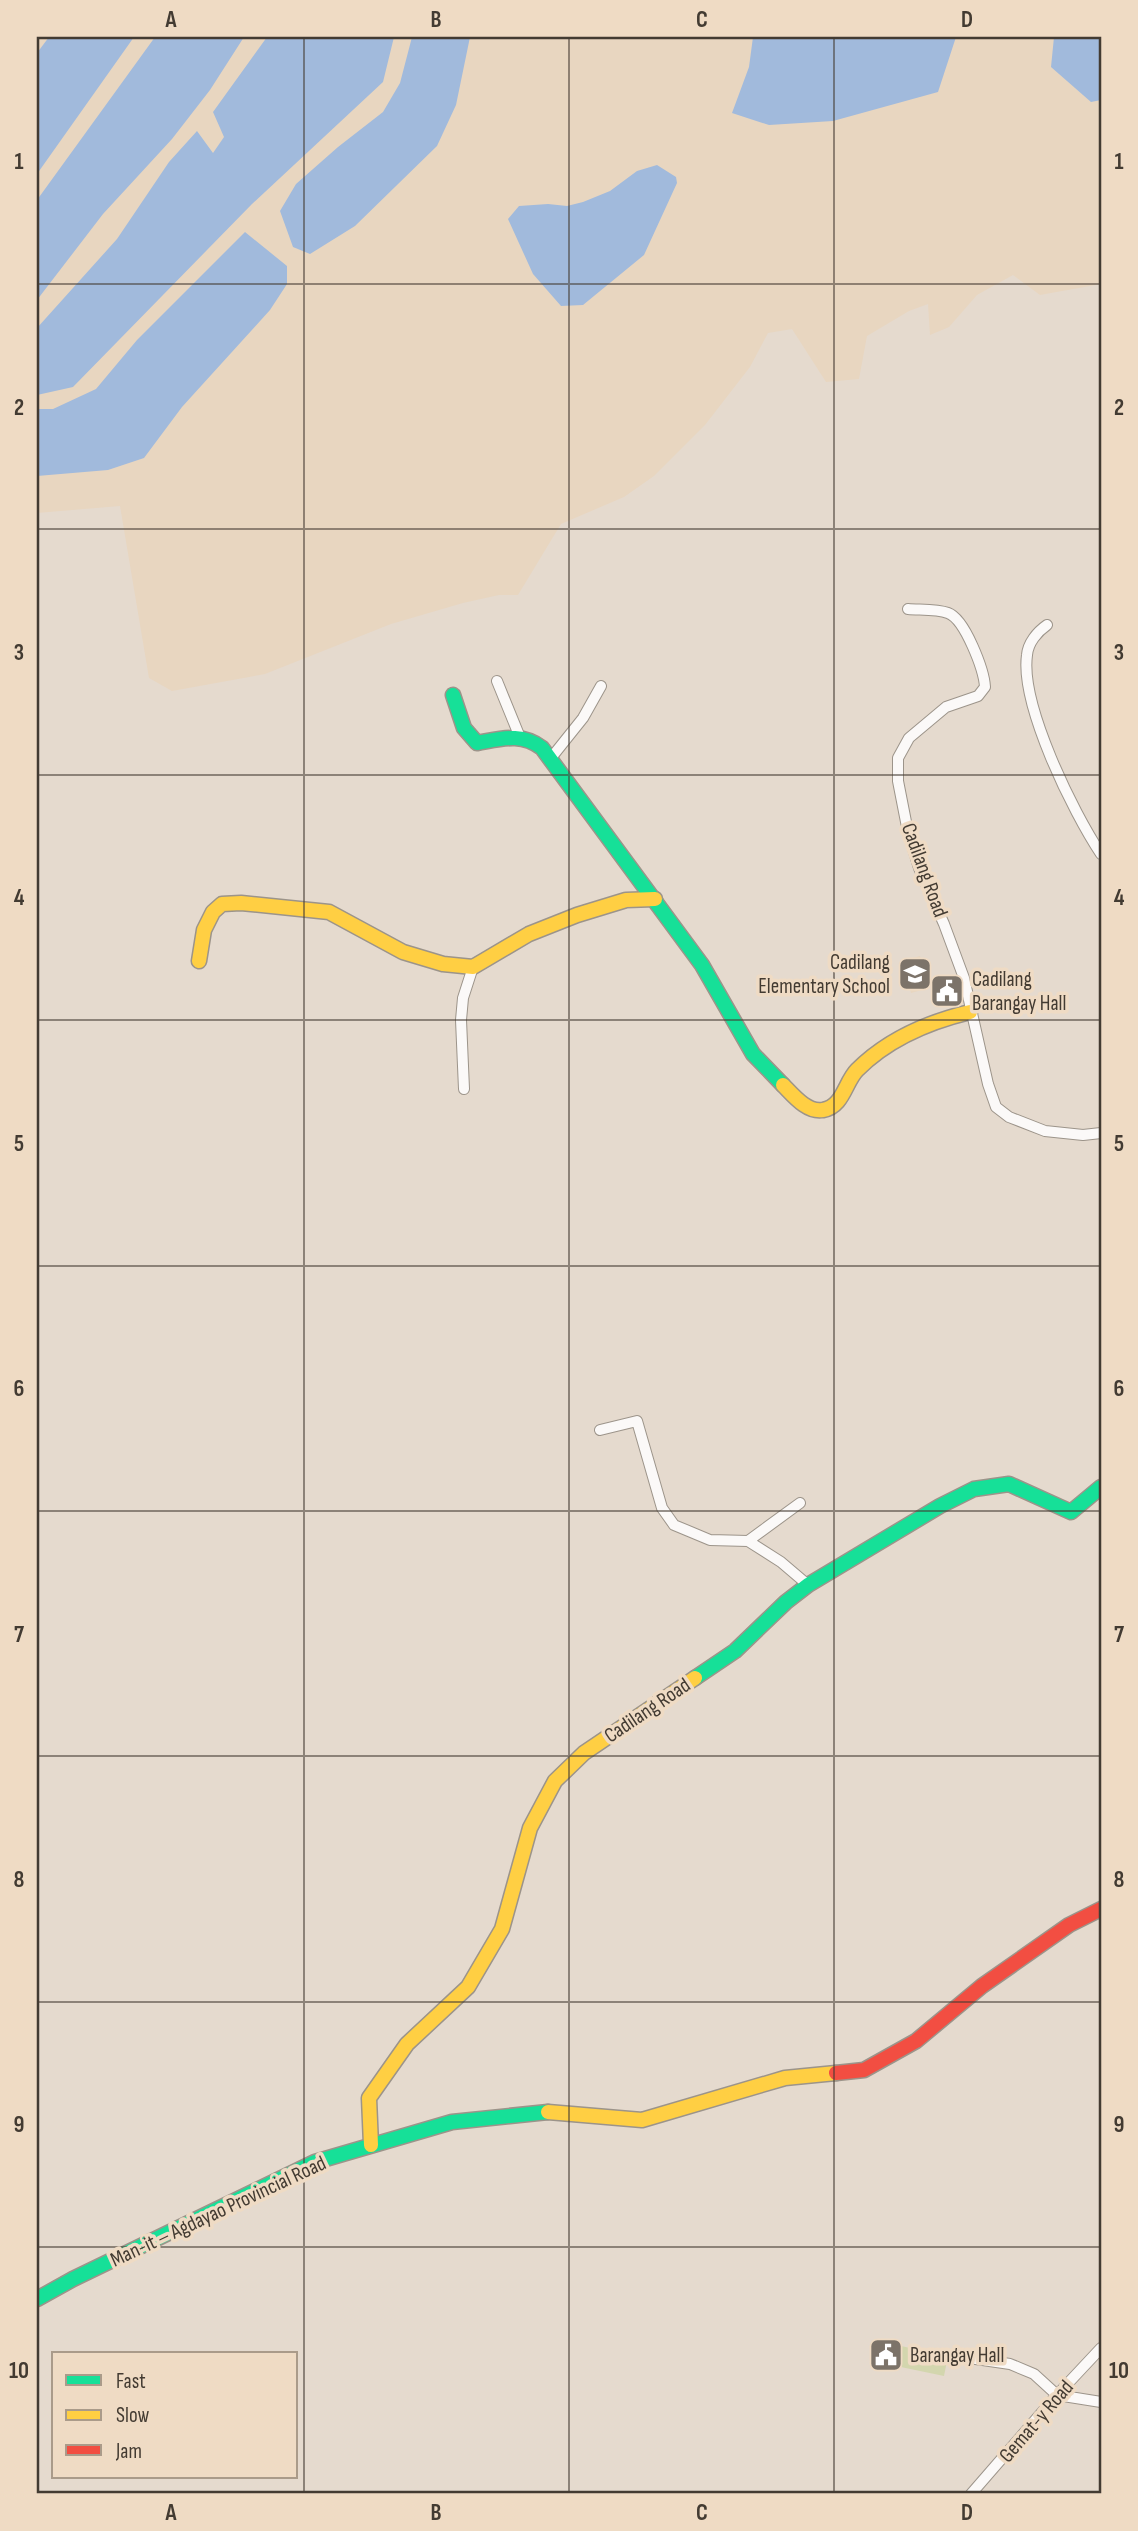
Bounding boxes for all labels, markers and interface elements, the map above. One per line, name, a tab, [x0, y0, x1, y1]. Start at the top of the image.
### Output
text: A	[165, 6, 178, 34]
text: B	[431, 6, 442, 34]
text: C	[696, 6, 708, 34]
text: D	[961, 6, 973, 34]
text: 1	[14, 148, 24, 176]
text: 1	[1114, 148, 1124, 176]
text: 2	[14, 394, 24, 422]
text: 2	[1114, 394, 1124, 422]
text: 3	[14, 639, 24, 667]
text: 3	[1114, 639, 1124, 667]
street label: Cadilang Road	[896, 820, 953, 921]
text: 4	[14, 884, 25, 912]
text: 4	[1114, 884, 1125, 912]
place label: Cadilang Elementary School	[758, 950, 890, 999]
school or university icon: Cadilang Elementary School	[896, 955, 934, 993]
place label: Cadilang Barangay Hall	[972, 967, 1066, 1016]
public building icon: Cadilang Barangay Hall	[928, 972, 966, 1010]
text: 5	[14, 1130, 24, 1158]
text: 5	[1114, 1130, 1124, 1158]
text: 6	[14, 1375, 24, 1403]
text: 6	[1114, 1375, 1124, 1403]
text: 7	[14, 1621, 24, 1649]
text: 7	[1114, 1621, 1124, 1649]
street label: Cadilang Road	[600, 1673, 695, 1748]
text: 8	[14, 1866, 25, 1894]
text: 8	[1114, 1866, 1125, 1894]
text: 9	[14, 2111, 24, 2139]
text: 9	[1114, 2111, 1124, 2139]
street label: Man-it – Agdayao Provincial Road	[106, 2150, 330, 2272]
public building icon: Barangay Hall	[867, 2336, 905, 2374]
place label: Barangay Hall	[910, 2343, 1004, 2368]
legend	[52, 2352, 298, 2478]
text: 10	[9, 2357, 29, 2385]
text: 10	[1109, 2357, 1129, 2385]
text: Fast	[116, 2369, 146, 2394]
street label: Gemat-y Road	[994, 2375, 1079, 2468]
text: Slow	[116, 2403, 150, 2428]
text: Jam	[115, 2439, 142, 2464]
text: A	[165, 2499, 178, 2527]
text: B	[431, 2499, 442, 2527]
text: C	[696, 2499, 708, 2527]
text: D	[961, 2499, 973, 2527]

